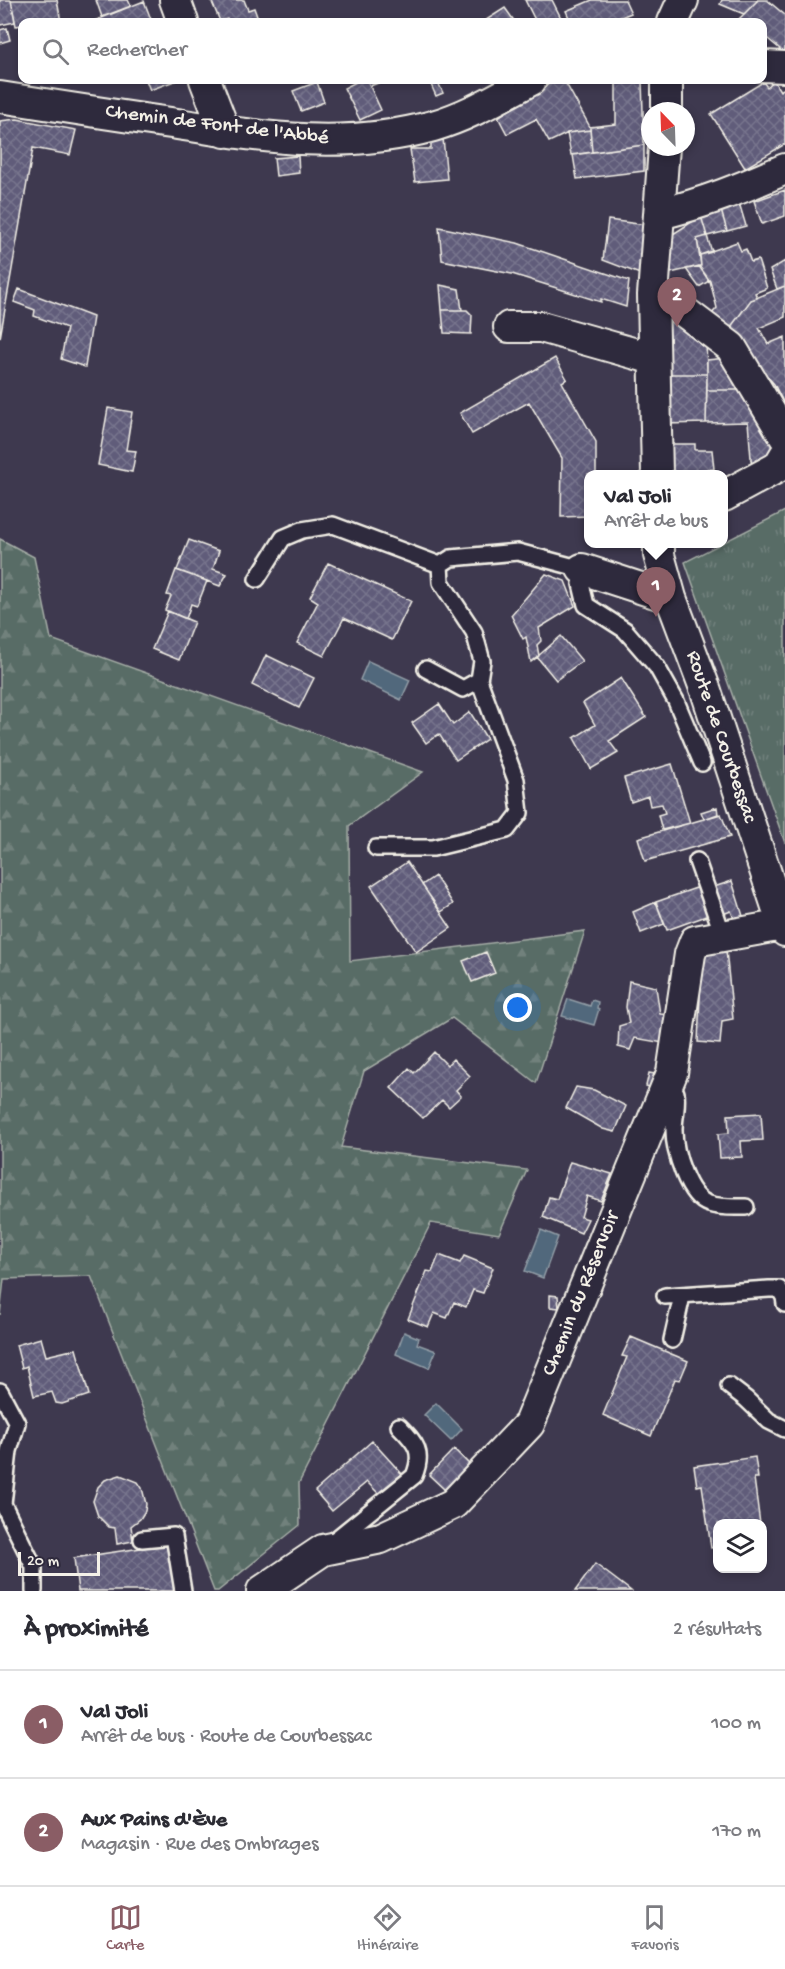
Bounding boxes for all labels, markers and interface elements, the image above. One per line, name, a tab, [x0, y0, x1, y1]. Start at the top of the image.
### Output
search box	[18, 18, 767, 84]
icon: search	[39, 35, 72, 68]
text: Rechercher	[87, 38, 187, 64]
street label: Chemin de Font de l'Abbé	[104, 100, 331, 152]
north arrow	[641, 102, 695, 156]
pin: 2	[658, 278, 696, 327]
popup	[584, 470, 728, 548]
text: Val Joli	[604, 485, 672, 511]
text: Arrêt de bus	[604, 511, 708, 534]
pin: 1	[636, 568, 676, 617]
street label: Route de Courbessac	[679, 648, 761, 827]
your location	[503, 993, 532, 1022]
street label: Chemin du Réservoir	[538, 1207, 627, 1380]
map controls	[713, 1519, 767, 1573]
button: layers	[713, 1519, 767, 1573]
scale bar	[18, 1549, 100, 1576]
text: 20 m	[27, 1553, 59, 1572]
text: À proximité	[24, 1615, 148, 1646]
text: 2 résultats	[673, 1619, 761, 1642]
text: Val Joli	[81, 1700, 148, 1726]
text: 1	[39, 1713, 48, 1736]
text: 100 m	[711, 1713, 761, 1736]
text: Arrêt de bus · Route de Courbessac	[81, 1726, 371, 1749]
text: Aux Pains d'Ève	[81, 1808, 227, 1834]
text: 2	[39, 1821, 48, 1844]
text: 170 m	[712, 1821, 761, 1844]
text: Magasin · Rue des Ombrages	[81, 1834, 319, 1857]
tab: Carte	[106, 1901, 144, 1956]
tab: Itinéraire	[357, 1901, 419, 1956]
tab: Favoris	[631, 1901, 679, 1956]

